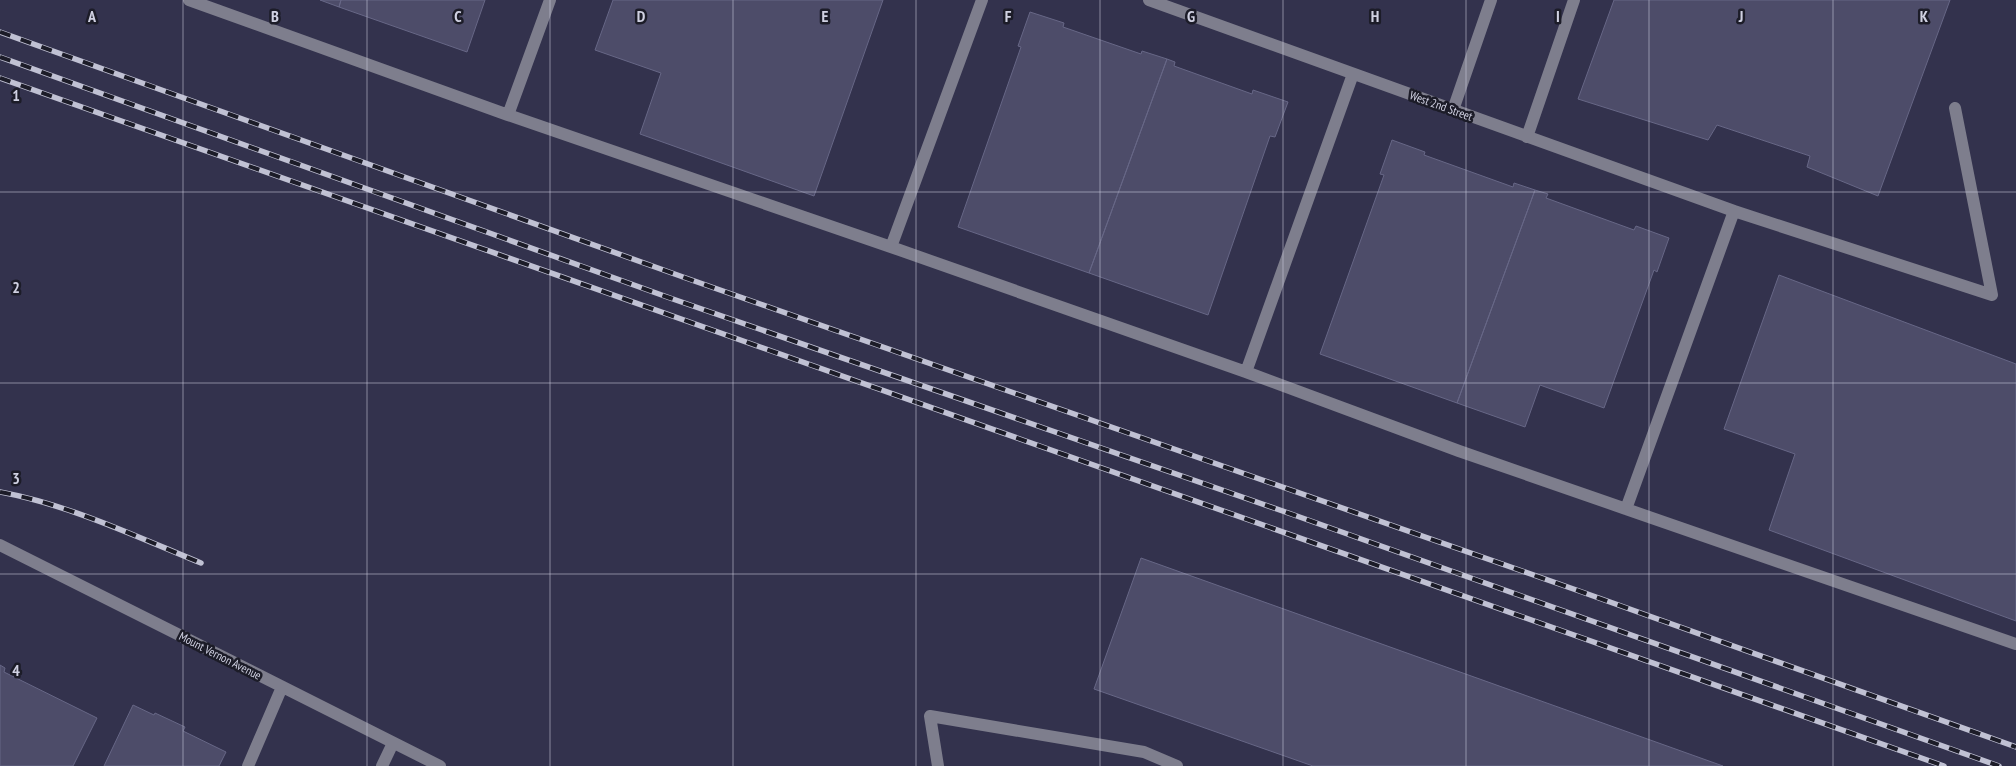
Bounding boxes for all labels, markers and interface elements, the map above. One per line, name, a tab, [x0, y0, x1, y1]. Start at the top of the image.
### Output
text: A	[87, 6, 97, 26]
text: B	[271, 6, 279, 26]
text: C	[454, 6, 462, 26]
text: D	[637, 6, 646, 26]
text: E	[822, 6, 829, 26]
text: F	[1005, 6, 1012, 26]
text: G	[1187, 6, 1195, 26]
text: H	[1371, 6, 1379, 26]
text: I	[1556, 6, 1560, 26]
text: J	[1738, 6, 1743, 26]
text: K	[1920, 6, 1929, 26]
text: 1	[12, 85, 20, 105]
street label: West 2nd Street	[1408, 87, 1475, 124]
text: 2	[12, 277, 20, 297]
text: 3	[12, 468, 20, 488]
street label: Mount Vernon Avenue	[177, 628, 264, 683]
text: 4	[12, 660, 20, 680]

